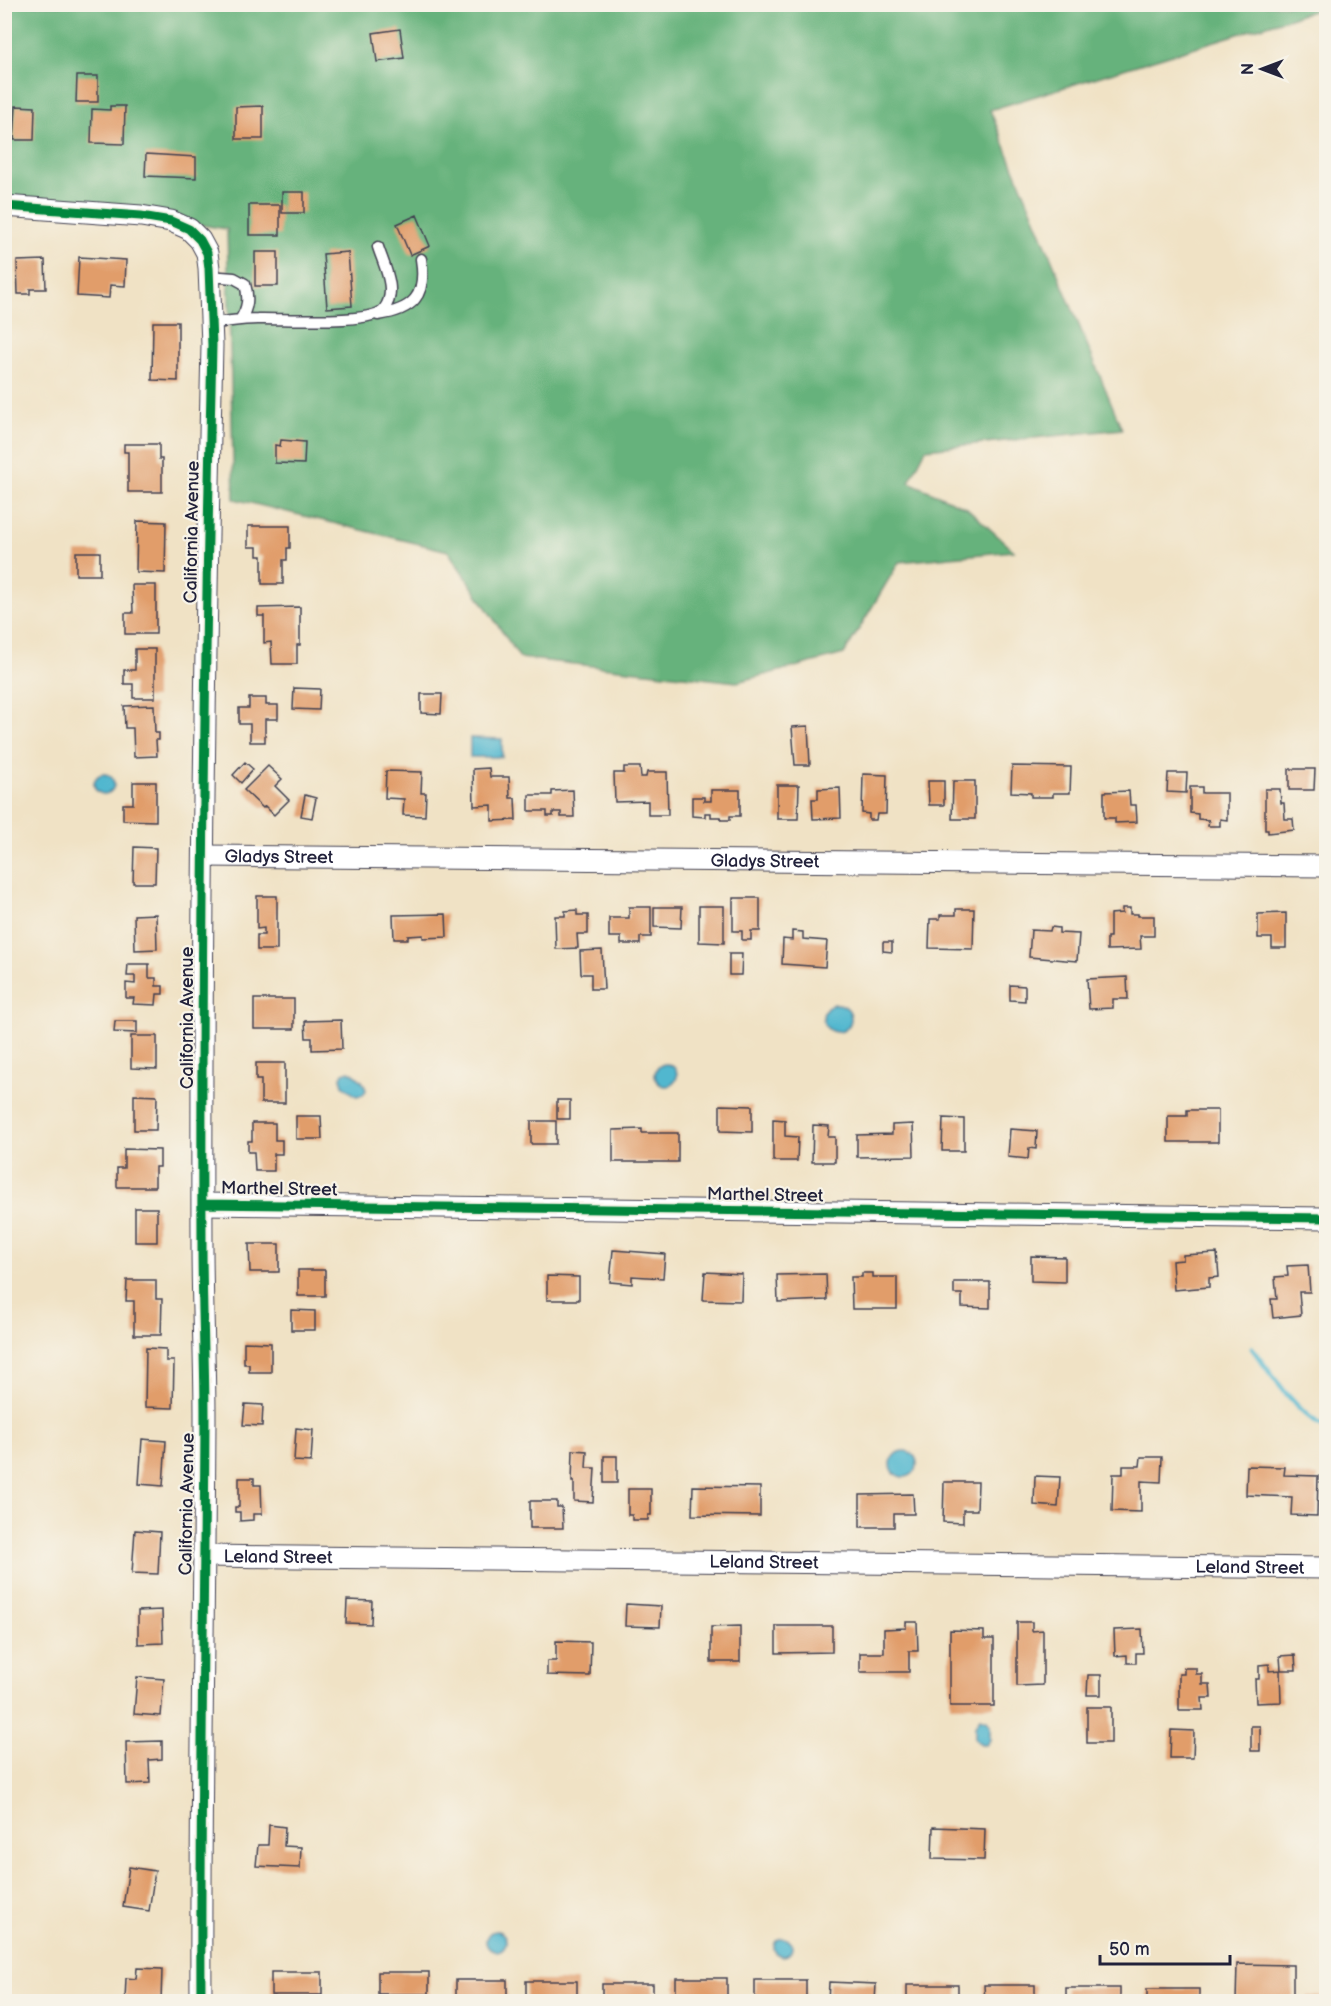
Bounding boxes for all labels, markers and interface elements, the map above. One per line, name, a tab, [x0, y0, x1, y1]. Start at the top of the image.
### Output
north arrow	[1232, 39, 1292, 99]
text: N	[1239, 63, 1258, 75]
street label: California Avenue	[180, 460, 204, 603]
street label: Gladys Street	[225, 846, 334, 868]
street label: Gladys Street	[710, 850, 820, 872]
street label: California Avenue	[177, 946, 198, 1089]
street label: Marthel Street	[221, 1177, 338, 1201]
street label: Marthel Street	[707, 1183, 824, 1207]
street label: California Avenue	[175, 1432, 199, 1575]
street label: Leland Street	[223, 1546, 333, 1568]
street label: Leland Street	[709, 1551, 819, 1573]
street label: Leland Street	[1195, 1556, 1305, 1578]
scale bar	[1100, 1928, 1230, 1966]
text: 50 m	[1109, 1939, 1150, 1960]

